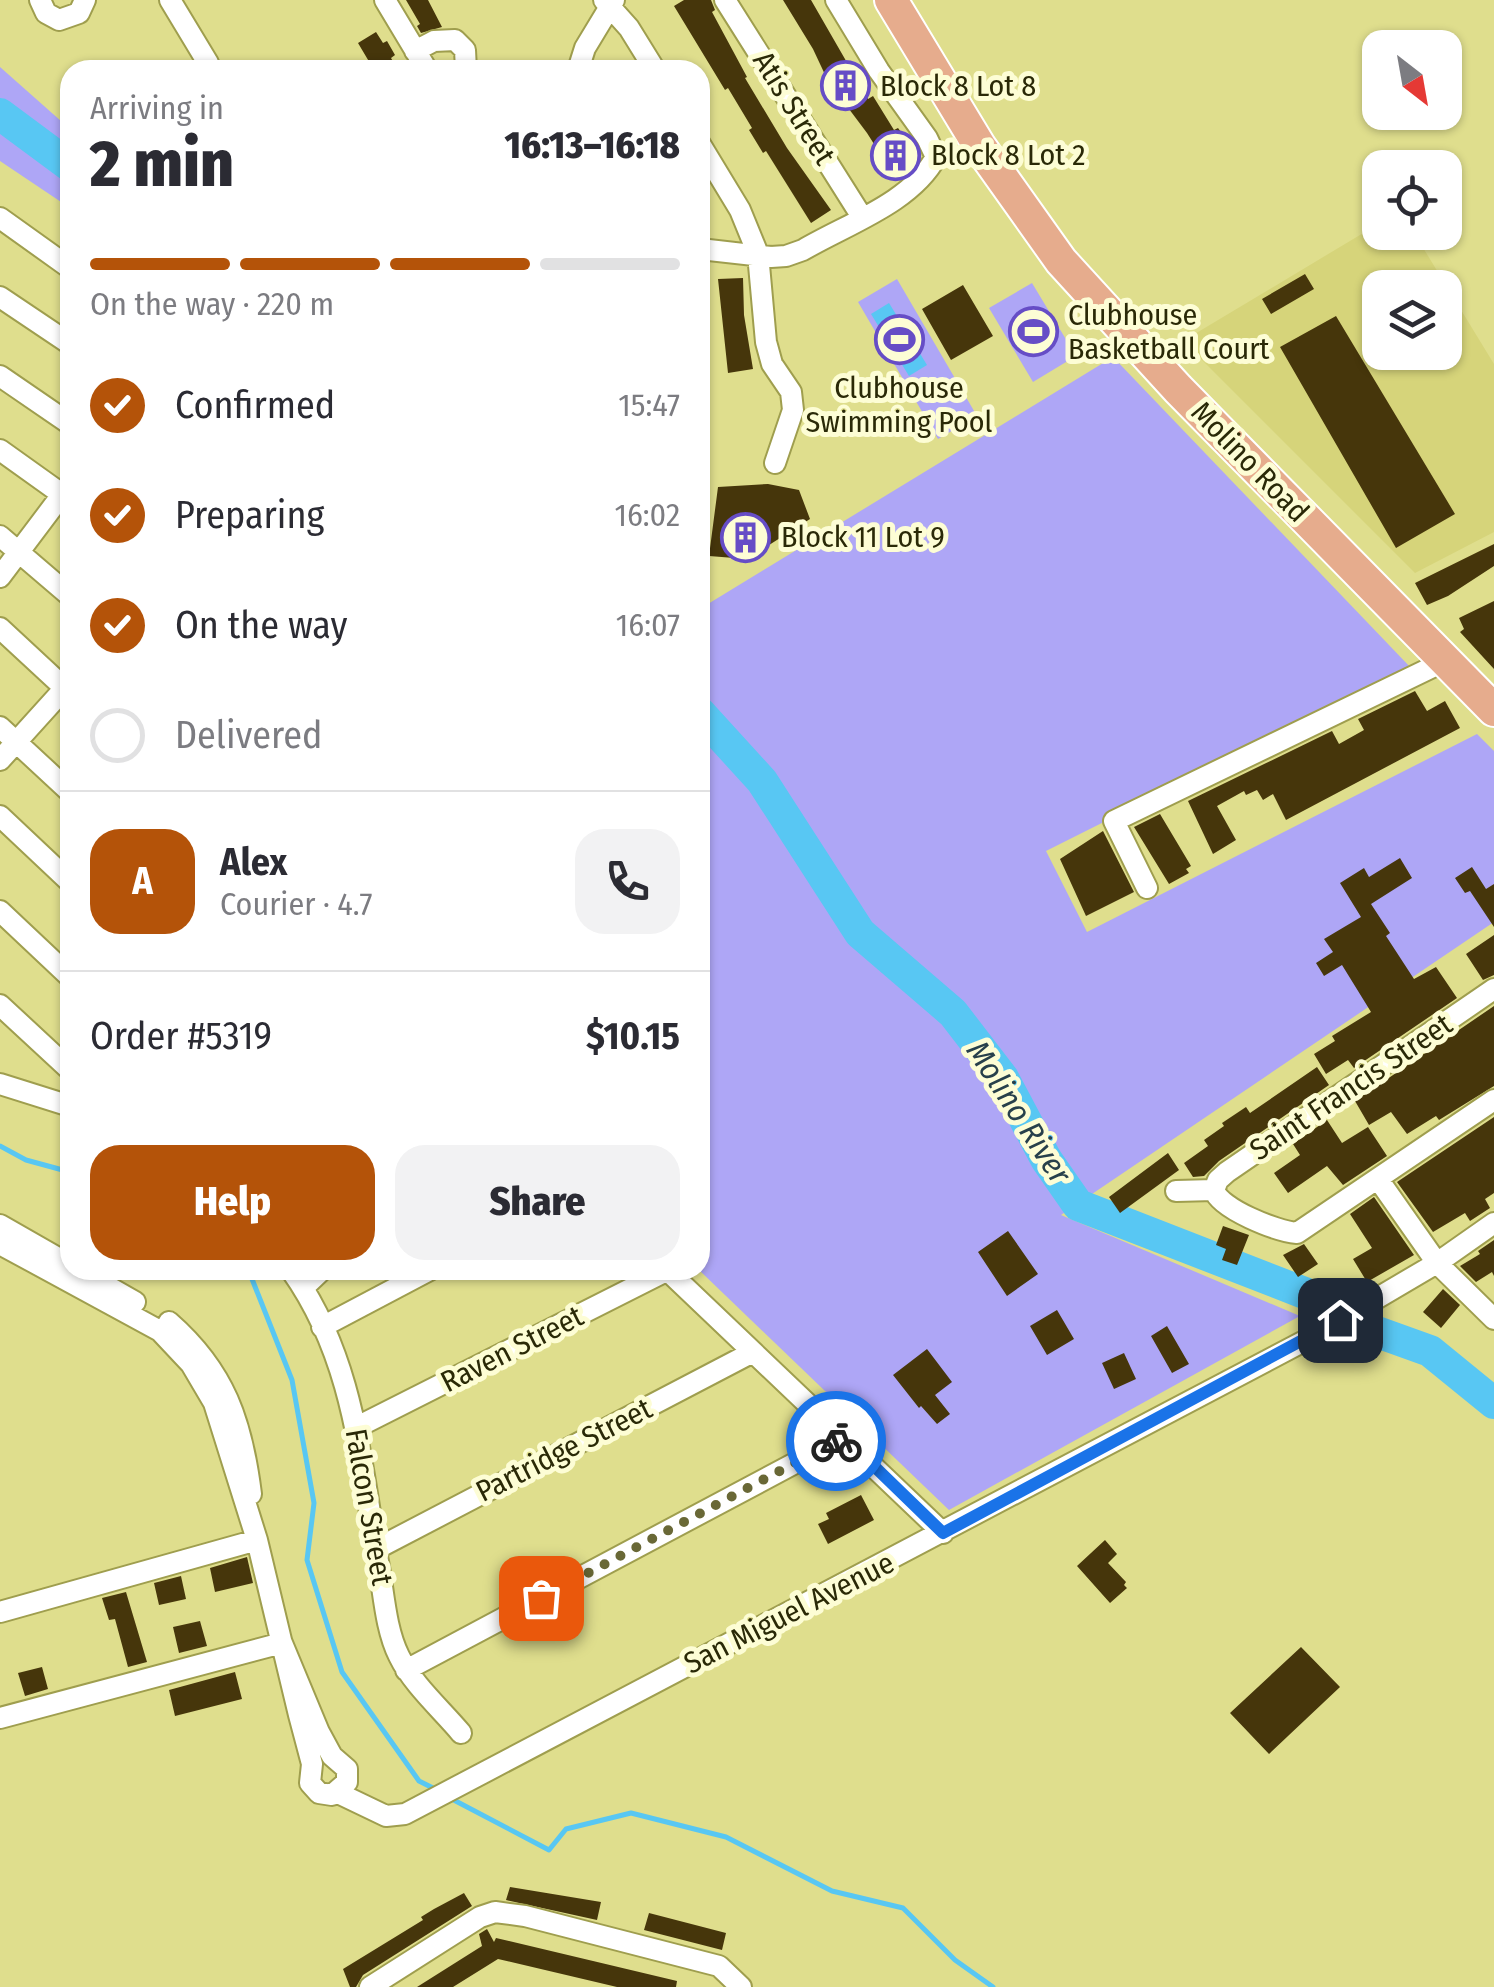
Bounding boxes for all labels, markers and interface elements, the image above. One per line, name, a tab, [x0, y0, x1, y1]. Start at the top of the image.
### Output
north arrow	[1362, 30, 1462, 130]
map controls	[1362, 30, 1462, 370]
street label: Atis Street	[745, 45, 843, 171]
building icon: Block 8 Lot 8	[819, 60, 871, 112]
place label: Block 8 Lot 8	[880, 68, 1036, 104]
text: Arriving in	[90, 89, 224, 127]
text: 16:13–16:18	[505, 122, 680, 168]
text: 2 min	[90, 125, 234, 203]
building icon: Block 8 Lot 2	[870, 129, 922, 181]
place label: Block 8 Lot 2	[931, 137, 1085, 173]
button: locate	[1362, 150, 1462, 250]
button: layers	[1362, 270, 1462, 370]
text: On the way · 220 m	[90, 285, 334, 323]
place label: Clubhouse Basketball Court	[1068, 297, 1270, 367]
sports icon: Clubhouse Basketball Court	[1007, 306, 1059, 358]
sports icon: Clubhouse Swimming Pool	[873, 313, 925, 365]
place label: Clubhouse Swimming Pool	[805, 370, 993, 440]
icon: check	[90, 378, 145, 433]
text: Confirmed	[175, 382, 335, 428]
text: 15:47	[618, 386, 680, 424]
street label: Molino Road	[1184, 394, 1316, 530]
icon: check	[90, 488, 145, 543]
text: Preparing	[175, 492, 324, 538]
text: 16:02	[614, 496, 680, 534]
building icon: Block 11 Lot 9	[720, 511, 772, 563]
place label: Block 11 Lot 9	[781, 519, 945, 555]
icon: check	[90, 598, 145, 653]
text: On the way	[175, 602, 347, 648]
text: 16:07	[616, 606, 680, 644]
text: Delivered	[175, 712, 322, 758]
button: phone	[575, 829, 680, 934]
text: Alex	[220, 839, 287, 885]
text: A	[132, 858, 153, 904]
text: Courier · 4.7	[220, 885, 372, 923]
street label: Saint Francis Street	[1243, 1006, 1459, 1168]
text: Order #5319	[90, 1013, 272, 1059]
text: $10.15	[586, 1013, 680, 1059]
water label: Molino River	[959, 1034, 1080, 1191]
button: Help	[90, 1145, 375, 1260]
button: Share	[395, 1145, 680, 1260]
pin	[1298, 1278, 1383, 1363]
icon: home	[1313, 1293, 1368, 1348]
street label: Raven Street	[435, 1298, 589, 1400]
street label: Partridge Street	[470, 1390, 658, 1510]
courier	[786, 1391, 886, 1491]
icon: bike	[809, 1414, 864, 1469]
street label: Falcon Street	[338, 1426, 400, 1588]
street label: San Miguel Avenue	[678, 1545, 900, 1681]
pin	[499, 1556, 584, 1641]
icon: bag	[514, 1571, 569, 1626]

